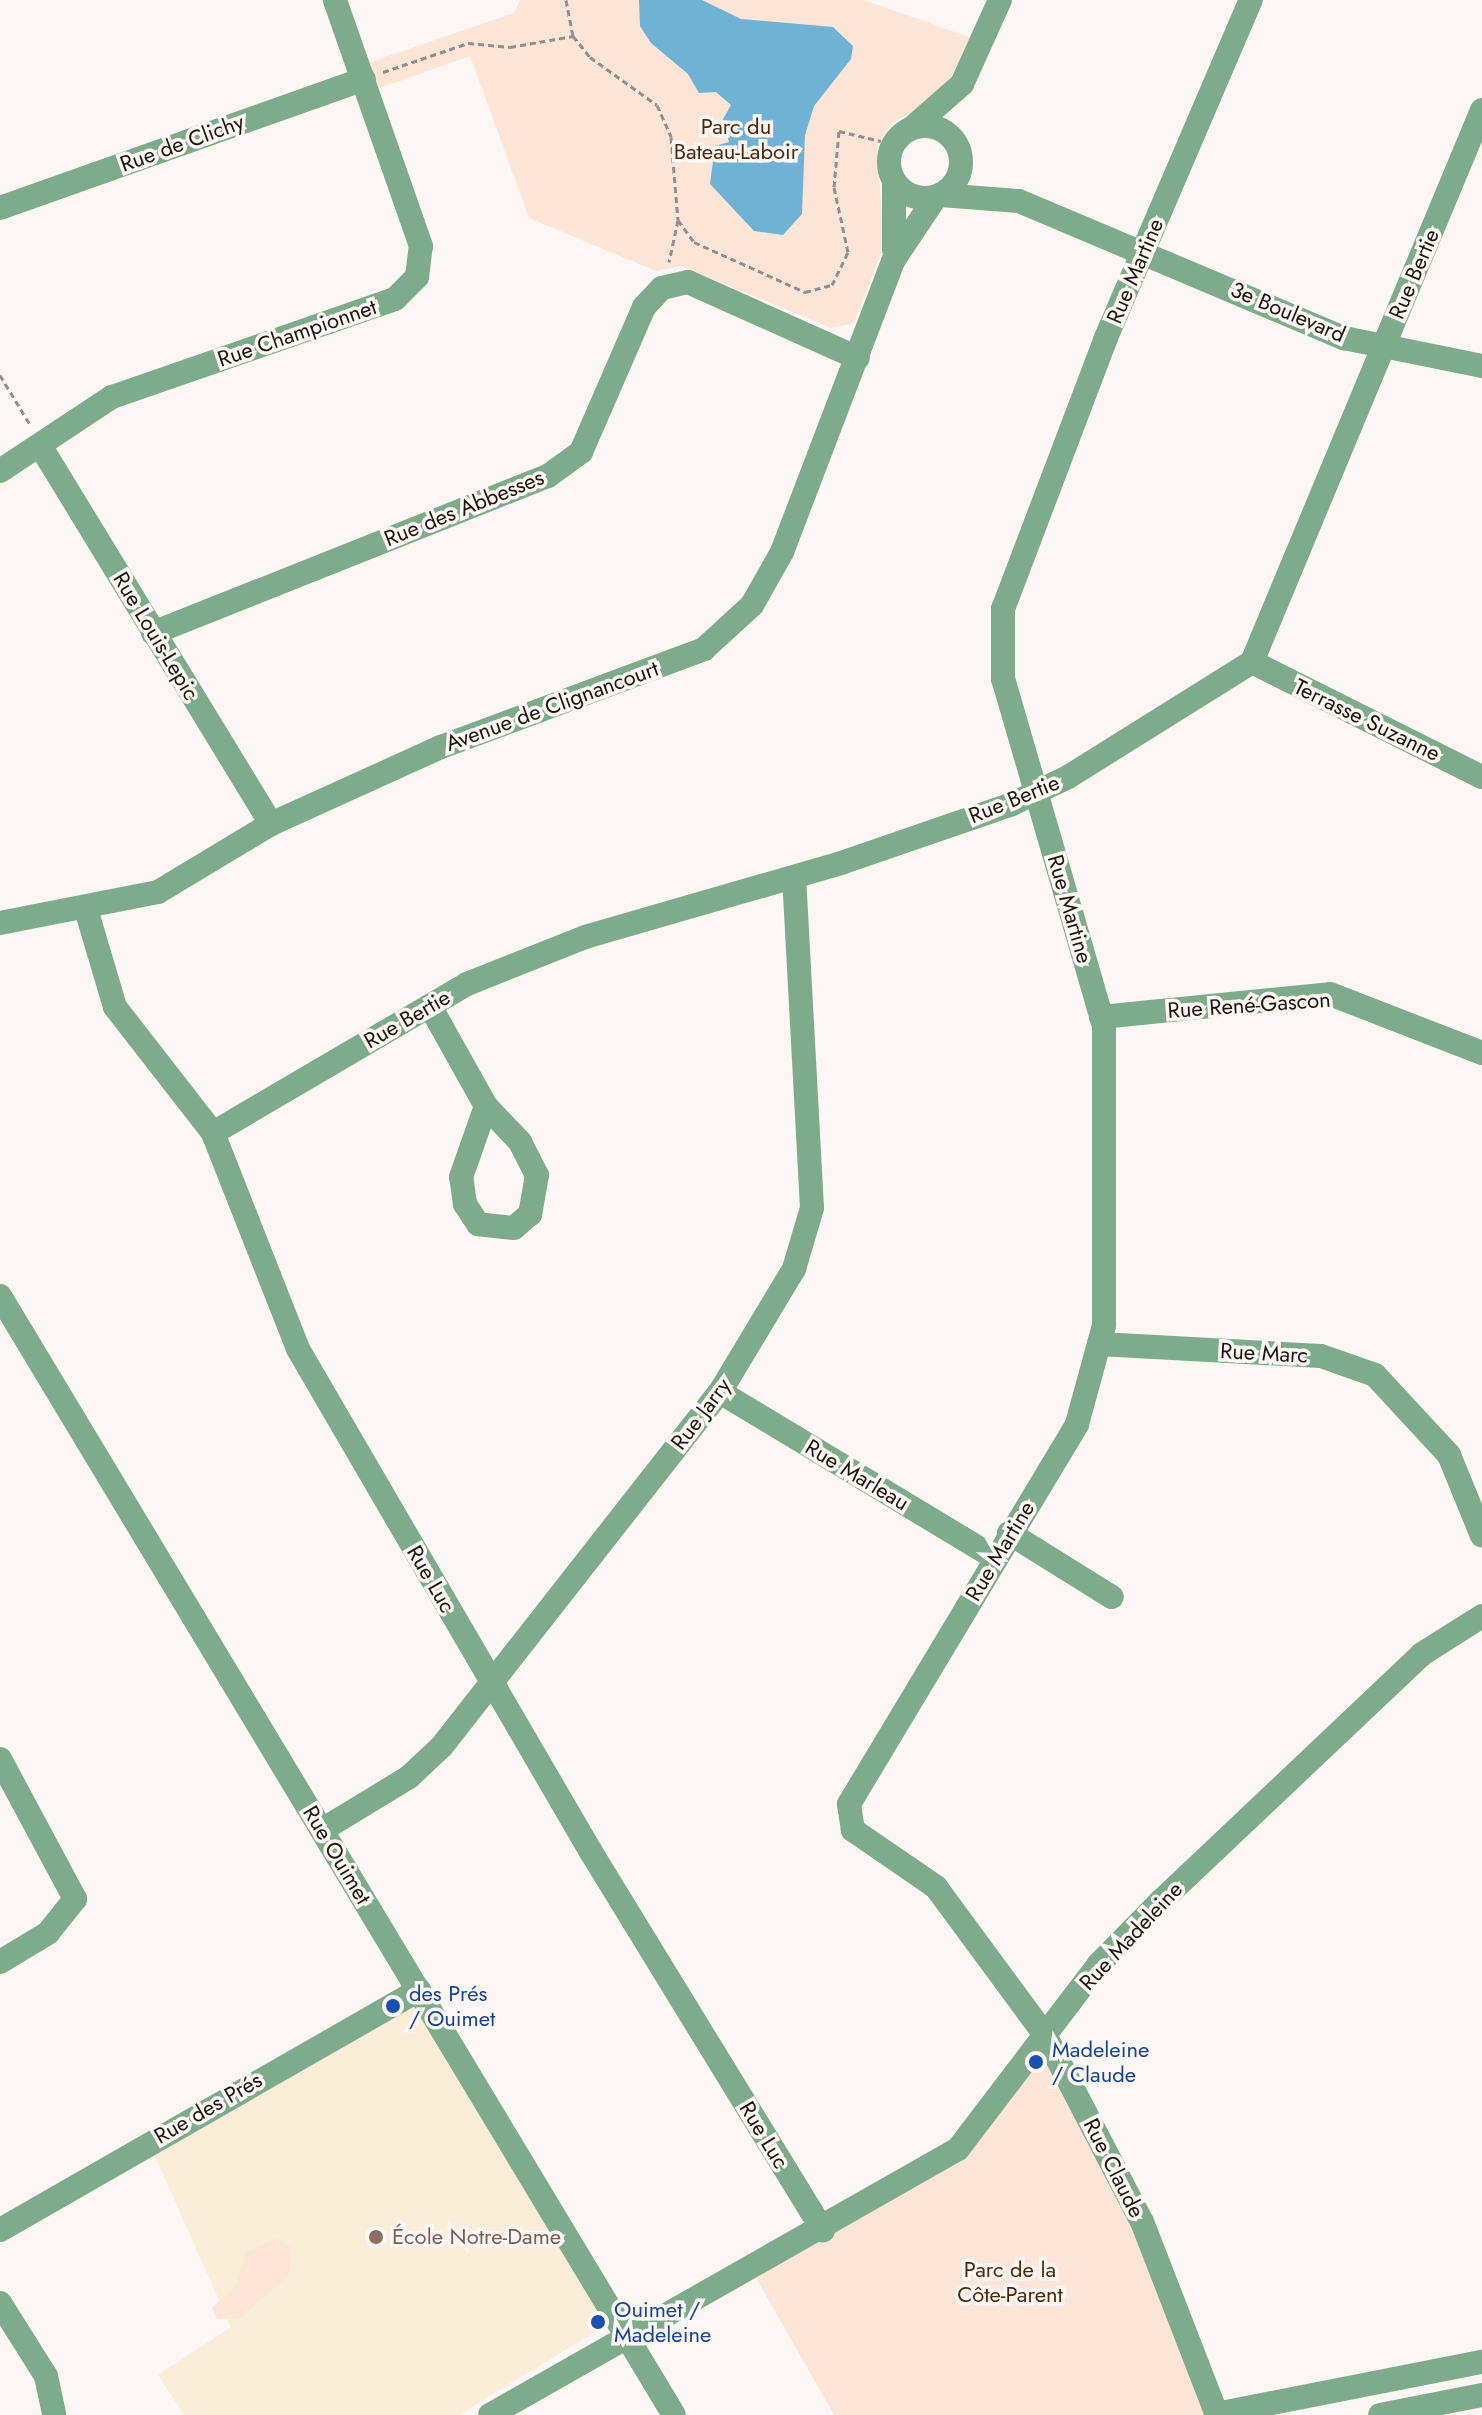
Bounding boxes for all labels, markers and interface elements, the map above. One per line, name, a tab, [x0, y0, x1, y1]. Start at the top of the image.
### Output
street label: Rue de Clichy	[117, 108, 247, 178]
park label: Parc du Bateau-Laboir	[674, 113, 798, 164]
street label: Rue Martine	[1101, 214, 1169, 328]
street label: Rue Bertie	[1383, 225, 1445, 323]
street label: 3e Boulevard	[1227, 276, 1349, 348]
street label: Rue Championnet	[214, 293, 380, 373]
street label: Rue des Abbesses	[380, 464, 548, 552]
street label: Rue Louis-Lepic	[107, 567, 205, 705]
street label: Avenue de Clignancourt	[442, 655, 662, 757]
street label: Terrasse Suzanne	[1290, 673, 1444, 767]
street label: Rue Bertie	[965, 769, 1063, 829]
street label: Rue Martine	[1042, 852, 1098, 966]
street label: Rue Bertie	[359, 984, 455, 1054]
street label: Rue René-Gascon	[1167, 986, 1331, 1024]
street label: Rue Marc	[1219, 1338, 1309, 1368]
street label: Rue Jarry	[665, 1373, 737, 1455]
street label: Rue Marleau	[800, 1434, 914, 1516]
street label: Rue Martine	[960, 1496, 1040, 1606]
street label: Rue Luc	[401, 1541, 461, 1617]
street label: Rue Ouimet	[297, 1801, 377, 1909]
street label: Rue Madeleine	[1074, 1876, 1188, 1996]
place label: des Prés / Ouimet	[409, 1980, 495, 2032]
marker: des Prés / Ouimet	[384, 1997, 402, 2015]
place label: Madeleine / Claude	[1052, 2036, 1149, 2088]
marker: Madeleine / Claude	[1027, 2053, 1045, 2071]
street label: Rue des Prés	[149, 2067, 267, 2149]
street label: Rue Luc	[734, 2097, 794, 2173]
street label: Rue Claude	[1078, 2114, 1150, 2222]
place label: École Notre-Dame	[392, 2224, 561, 2250]
marker: École Notre-Dame	[367, 2228, 385, 2246]
park label: Parc de la Côte-Parent	[957, 2256, 1063, 2308]
place label: Ouimet / Madeleine	[614, 2296, 711, 2348]
marker: Ouimet / Madeleine	[589, 2313, 607, 2331]

